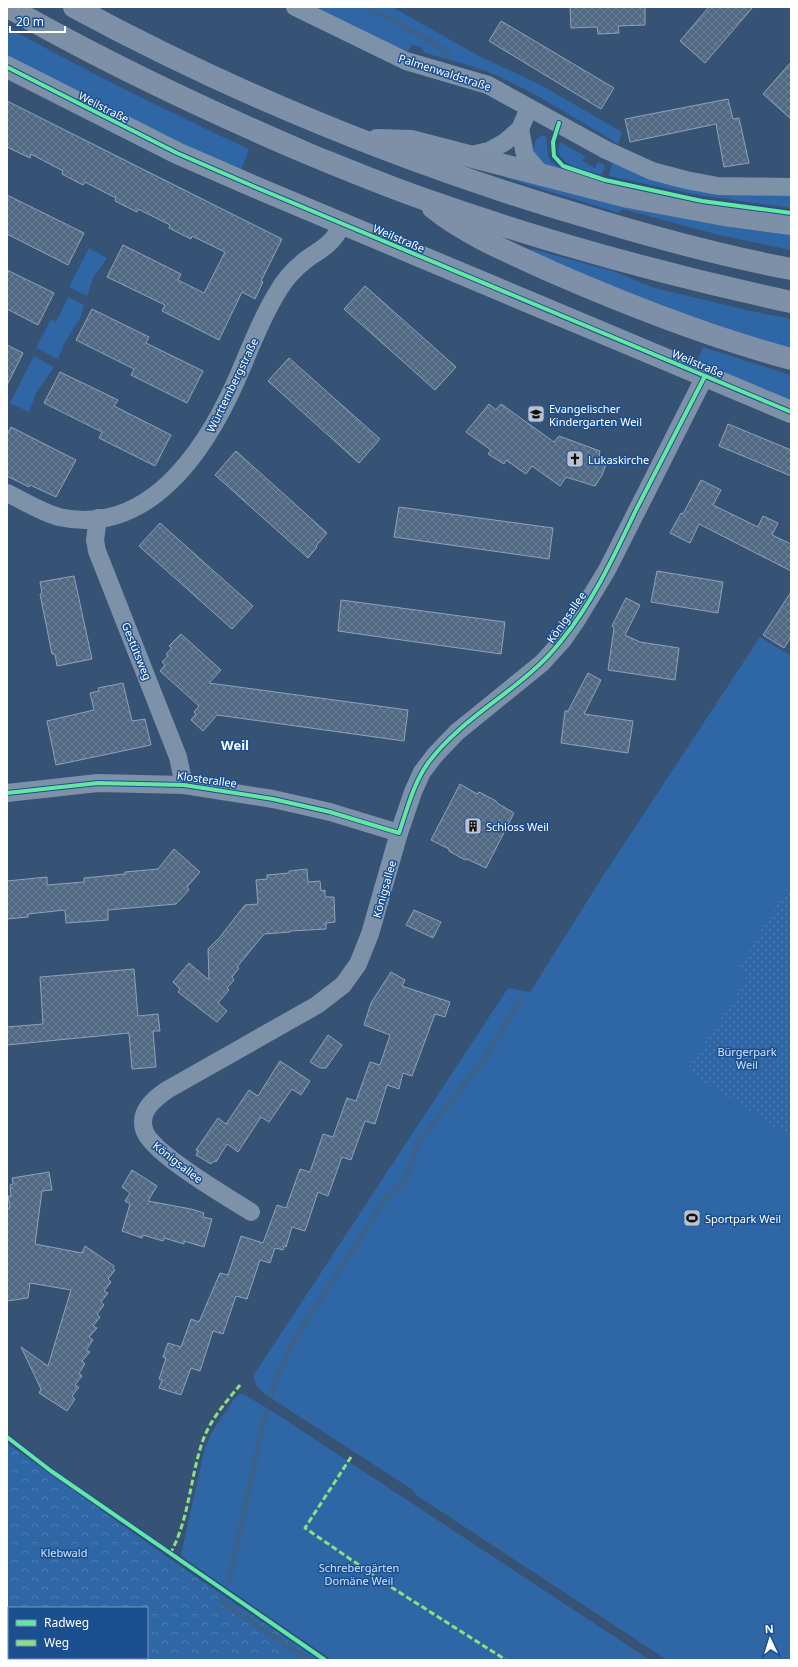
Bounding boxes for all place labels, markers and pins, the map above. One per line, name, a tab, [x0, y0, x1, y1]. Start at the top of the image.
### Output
place label: Evangelischer Kindergarten Weil	[549, 401, 642, 429]
school or university icon: Evangelischer Kindergarten Weil	[526, 404, 546, 424]
church icon: Lukaskirche	[565, 449, 585, 469]
place label: Lukaskirche	[588, 452, 649, 467]
building icon: Schloss Weil	[463, 816, 483, 836]
place label: Schloss Weil	[486, 819, 549, 834]
sports icon: Sportpark Weil	[682, 1208, 702, 1228]
place label: Sportpark Weil	[705, 1211, 781, 1226]

